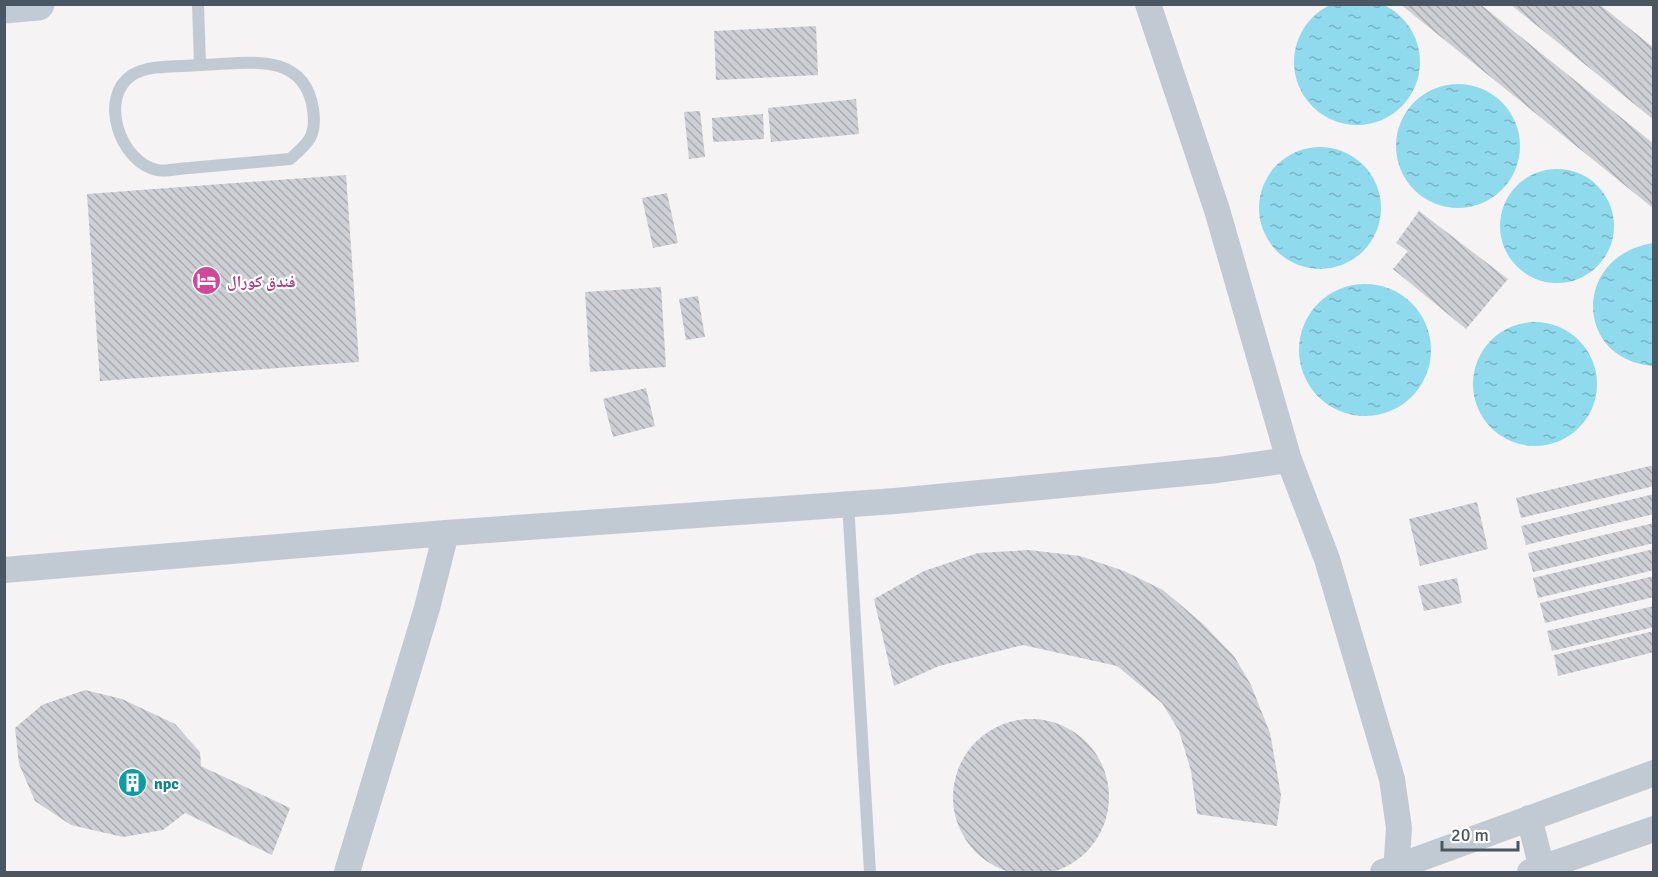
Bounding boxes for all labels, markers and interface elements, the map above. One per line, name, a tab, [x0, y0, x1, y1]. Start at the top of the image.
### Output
hotel icon: فندق كورال	[190, 265, 222, 297]
place label: فندق كورال	[227, 272, 296, 292]
building icon: npc	[117, 767, 149, 799]
place label: npc	[154, 774, 179, 794]
scale bar	[1442, 814, 1518, 852]
text: 20 m	[1451, 824, 1489, 846]

